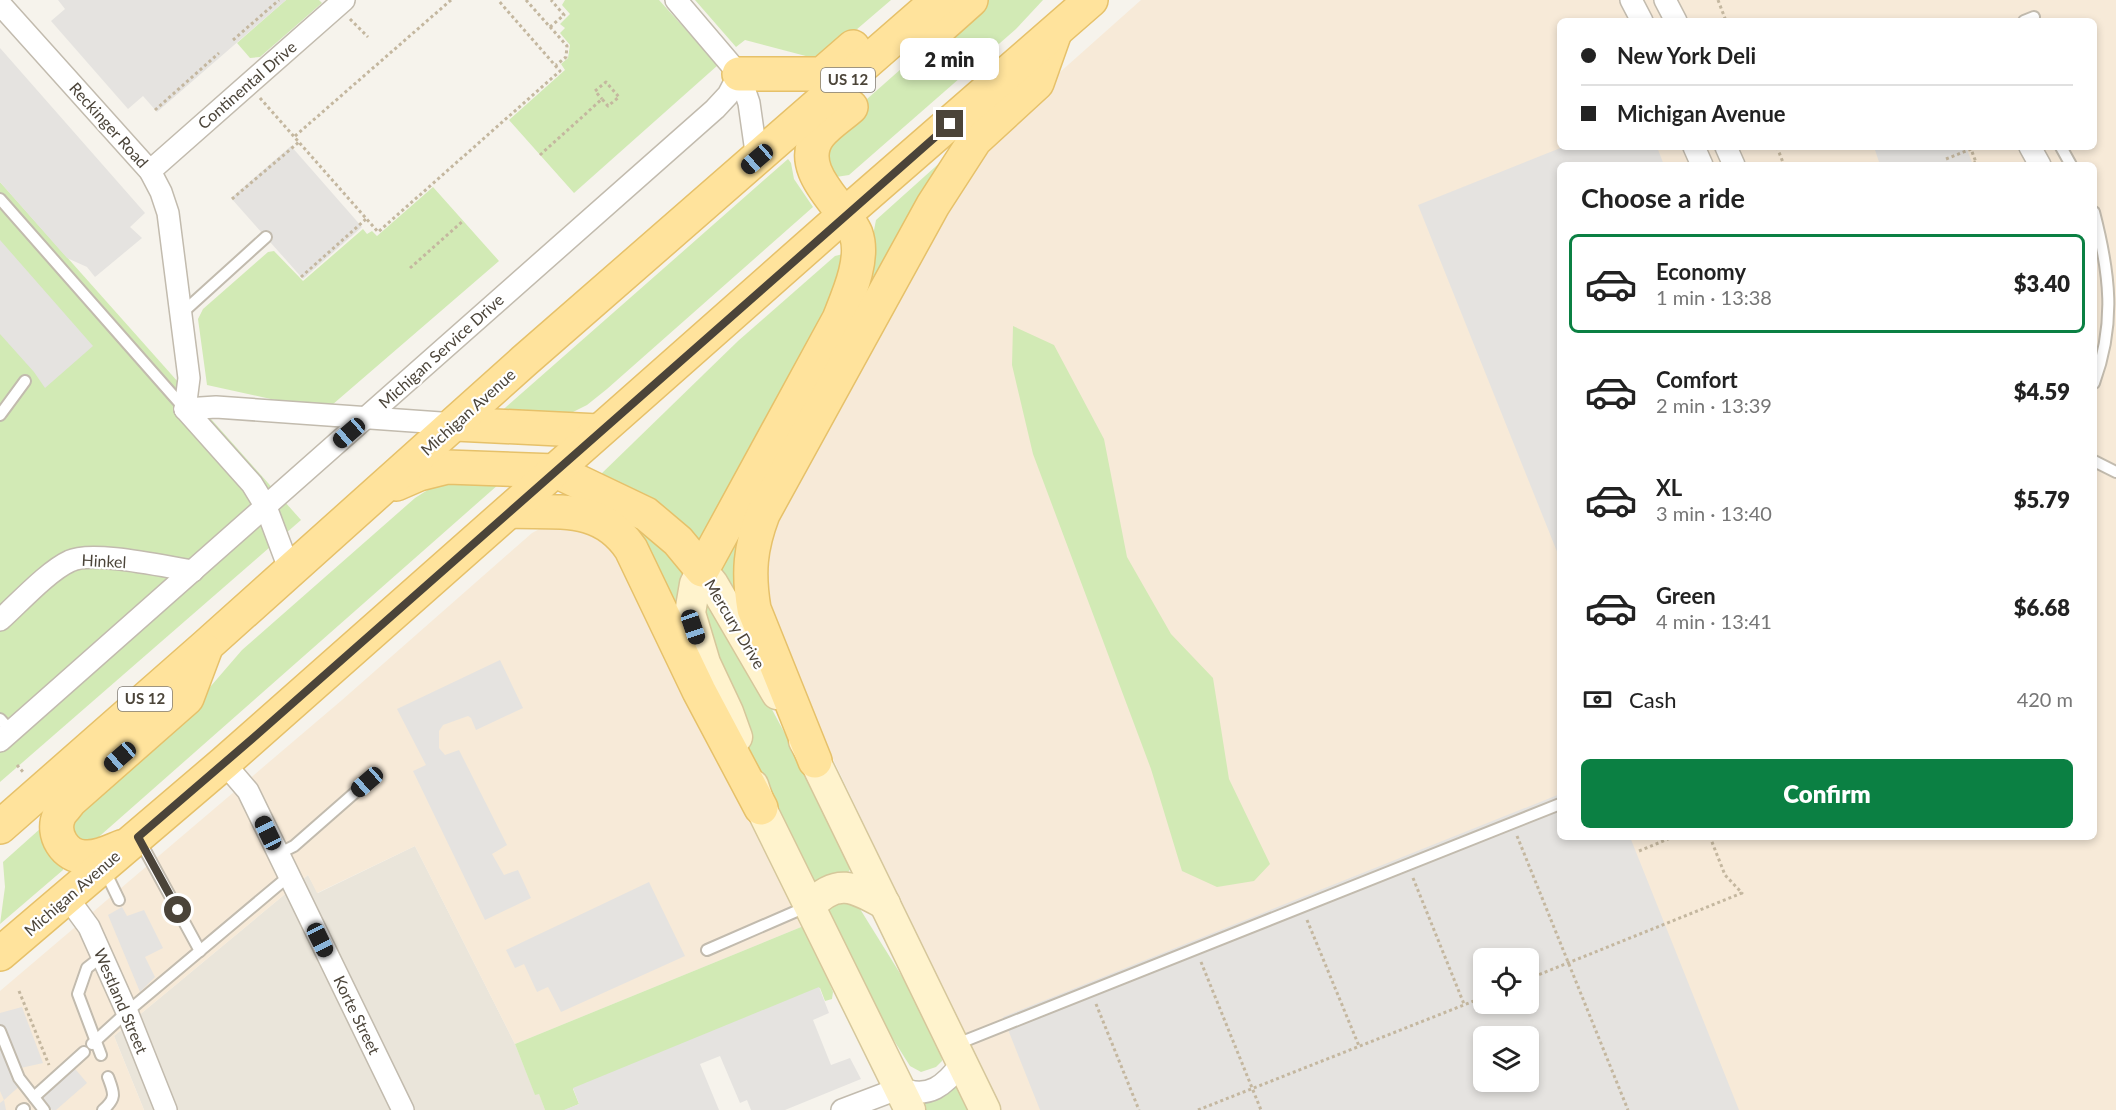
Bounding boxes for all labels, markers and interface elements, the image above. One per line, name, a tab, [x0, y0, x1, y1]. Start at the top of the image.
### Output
street label: Continental Drive	[194, 37, 300, 133]
callout: 2 min	[900, 37, 1000, 79]
text: New York Deli	[1617, 42, 1756, 69]
text: 2 min	[925, 47, 974, 71]
road number: US 12	[821, 68, 875, 92]
street label: Reckinger Road	[66, 78, 153, 171]
text: Michigan Avenue	[1617, 100, 1786, 127]
route end	[936, 110, 963, 137]
car	[738, 140, 776, 178]
text: Choose a ride	[1581, 181, 1745, 214]
icon: car	[1584, 257, 1638, 311]
text: Economy	[1656, 258, 1746, 285]
text: $3.40	[2014, 270, 2070, 297]
text: 1 min · 13:38	[1656, 285, 1772, 309]
street label: Michigan Service Drive	[374, 290, 507, 412]
street label: Michigan Avenue	[416, 364, 519, 459]
icon: car	[1584, 365, 1638, 419]
text: Comfort	[1656, 366, 1738, 393]
text: $4.59	[2014, 378, 2070, 405]
text: 2 min · 13:39	[1656, 393, 1772, 417]
car	[330, 414, 368, 452]
icon: car	[1584, 473, 1638, 527]
text: XL	[1656, 474, 1682, 501]
text: $5.79	[2014, 486, 2070, 513]
text: 3 min · 13:40	[1656, 501, 1772, 525]
street label: Hinkel	[81, 550, 127, 571]
street label: Mercury Drive	[701, 576, 770, 672]
icon: car	[1584, 581, 1638, 635]
text: Green	[1656, 582, 1716, 609]
text: $6.68	[2014, 594, 2070, 621]
car	[679, 607, 707, 647]
text: 4 min · 13:41	[1656, 609, 1772, 633]
icon: cash	[1581, 683, 1614, 716]
text: Cash	[1629, 686, 1676, 713]
road number: US 12	[118, 687, 172, 711]
text: 420 m	[2017, 687, 2073, 711]
car	[101, 738, 139, 776]
button: Confirm	[1581, 759, 2073, 828]
car	[348, 763, 386, 801]
car	[252, 813, 284, 853]
street label: Michigan Avenue	[20, 846, 123, 939]
route start	[164, 896, 191, 923]
car	[304, 920, 336, 960]
street label: Westland Street	[91, 945, 152, 1057]
map controls	[1473, 948, 1539, 1092]
button: locate	[1473, 948, 1539, 1014]
street label: Korte Street	[330, 972, 385, 1057]
button: layers	[1473, 1026, 1539, 1092]

